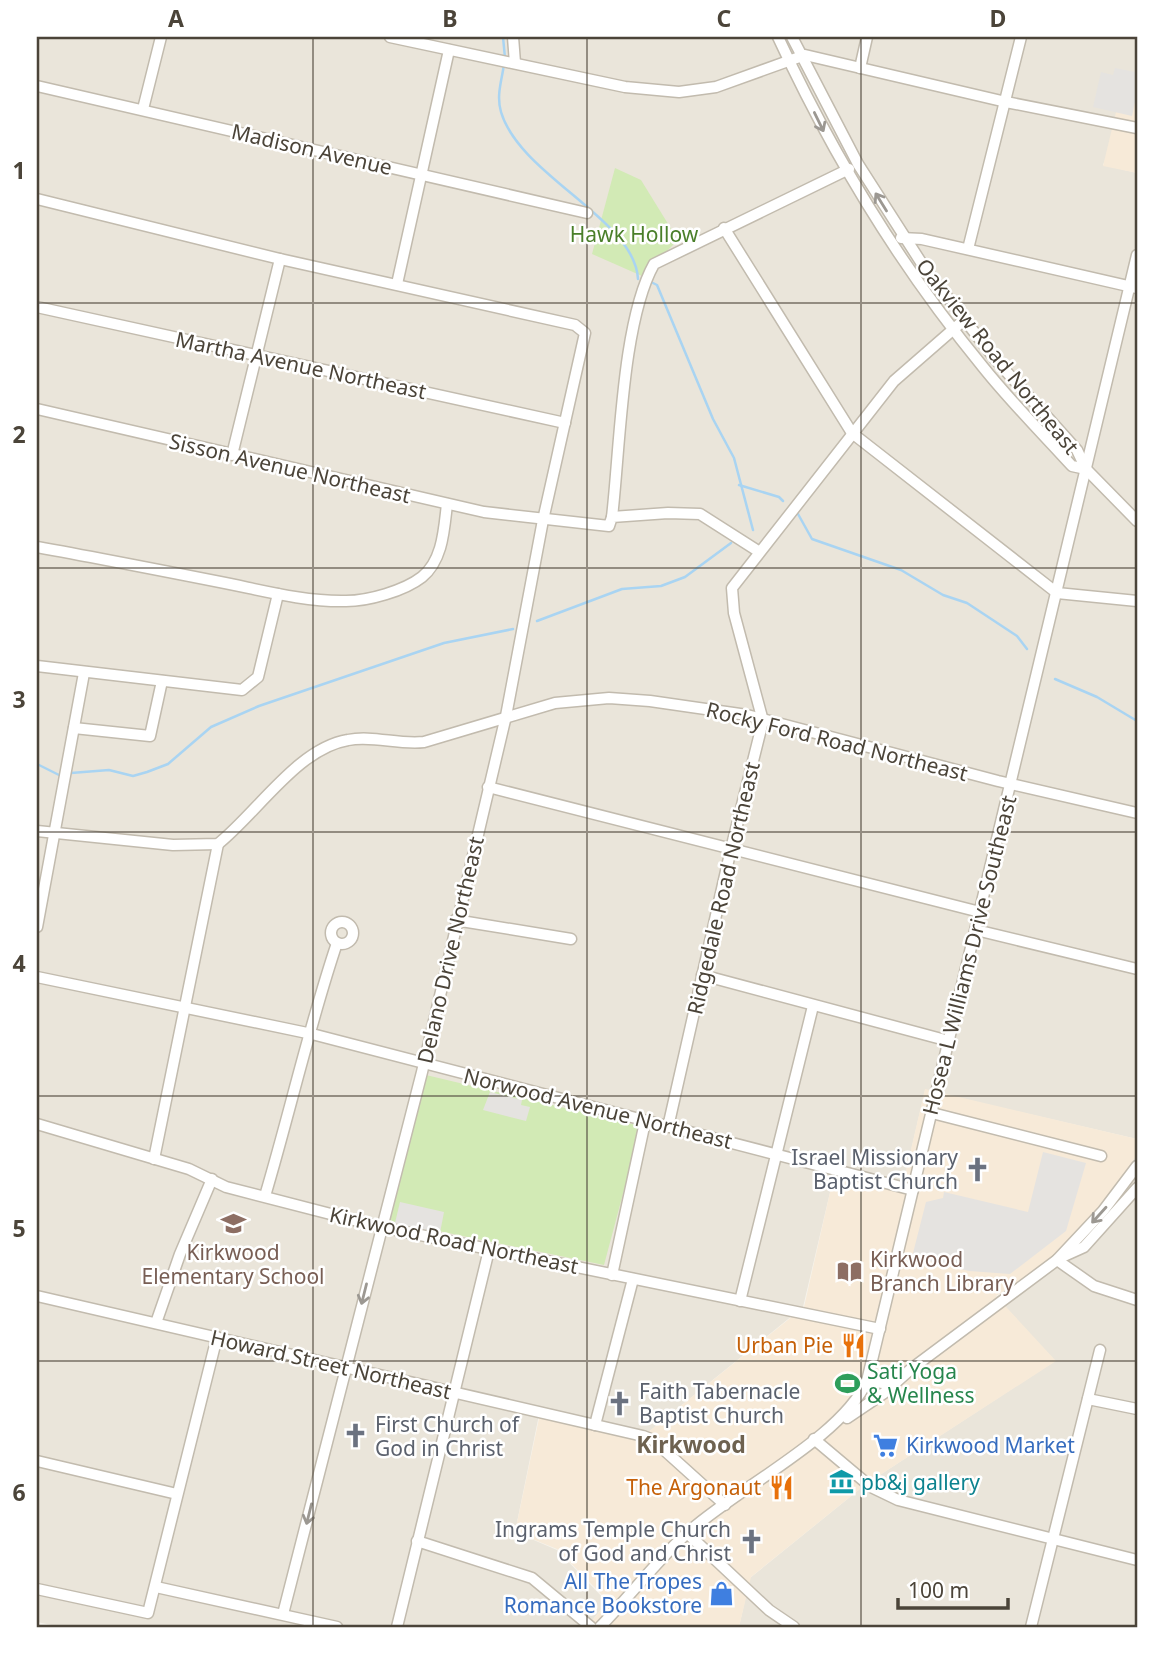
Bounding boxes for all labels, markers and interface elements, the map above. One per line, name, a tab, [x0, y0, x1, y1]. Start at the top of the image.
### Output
text: A	[168, 2, 184, 34]
text: B	[442, 2, 458, 34]
text: C	[717, 2, 732, 34]
text: D	[990, 2, 1006, 34]
one-way arrow	[813, 111, 827, 132]
street label: Madison Avenue	[229, 117, 395, 181]
text: 1	[12, 154, 26, 186]
one-way arrow	[873, 193, 888, 212]
park label: Hawk Hollow	[570, 220, 699, 248]
street label: Oakview Road Northeast	[910, 252, 1086, 460]
street label: Martha Avenue Northeast	[173, 325, 429, 405]
text: 2	[12, 418, 26, 450]
street label: Sisson Avenue Northeast	[167, 427, 414, 509]
text: 3	[12, 683, 26, 715]
street label: Rocky Ford Road Northeast	[703, 695, 971, 787]
street label: Ridgedale Road Northeast	[680, 758, 766, 1017]
street label: Hosea L Williams Drive Southeast	[916, 792, 1022, 1118]
street label: Delano Drive Northeast	[410, 833, 490, 1066]
text: 4	[12, 947, 26, 979]
street label: Norwood Avenue Northeast	[461, 1061, 736, 1155]
place label: Israel Missionary Baptist Church	[791, 1143, 958, 1195]
church icon: Israel Missionary Baptist Church	[964, 1155, 992, 1183]
street label: Kirkwood Road Northeast	[327, 1200, 581, 1280]
one-way arrow	[1091, 1206, 1107, 1224]
school or university icon: Kirkwood Elementary School	[219, 1209, 247, 1237]
text: 5	[12, 1212, 26, 1244]
place label: Kirkwood Elementary School	[141, 1238, 325, 1290]
place label: Kirkwood Branch Library	[870, 1245, 1014, 1297]
library icon: Kirkwood Branch Library	[836, 1257, 864, 1285]
one-way arrow	[357, 1282, 370, 1305]
street label: Howard Street Northeast	[208, 1323, 454, 1405]
place label: Urban Pie	[736, 1331, 833, 1359]
restaurant icon: Urban Pie	[839, 1331, 867, 1359]
place label: Sati Yoga & Wellness	[867, 1357, 975, 1409]
sports icon: Sati Yoga & Wellness	[833, 1369, 861, 1397]
place label: Faith Tabernacle Baptist Church	[639, 1377, 800, 1429]
church icon: Faith Tabernacle Baptist Church	[605, 1389, 633, 1417]
place label: First Church of God in Christ	[375, 1410, 521, 1462]
church icon: First Church of God in Christ	[341, 1422, 369, 1450]
district label: Kirkwood	[636, 1428, 746, 1460]
supermarket icon: Kirkwood Market	[872, 1431, 900, 1459]
place label: Kirkwood Market	[906, 1431, 1075, 1459]
museum icon: pb&j gallery	[827, 1468, 855, 1496]
place label: pb&j gallery	[861, 1468, 980, 1496]
place label: The Argonaut	[626, 1473, 761, 1501]
restaurant icon: The Argonaut	[767, 1473, 795, 1501]
text: 6	[12, 1476, 26, 1508]
one-way arrow	[302, 1503, 315, 1525]
place label: Ingrams Temple Church of God and Christ	[495, 1515, 731, 1567]
church icon: Ingrams Temple Church of God and Christ	[737, 1527, 765, 1555]
scale bar	[898, 1566, 1008, 1610]
place label: All The Tropes Romance Bookstore	[504, 1567, 702, 1619]
text: 100 m	[908, 1576, 969, 1604]
shop icon: All The Tropes Romance Bookstore	[708, 1579, 736, 1607]

